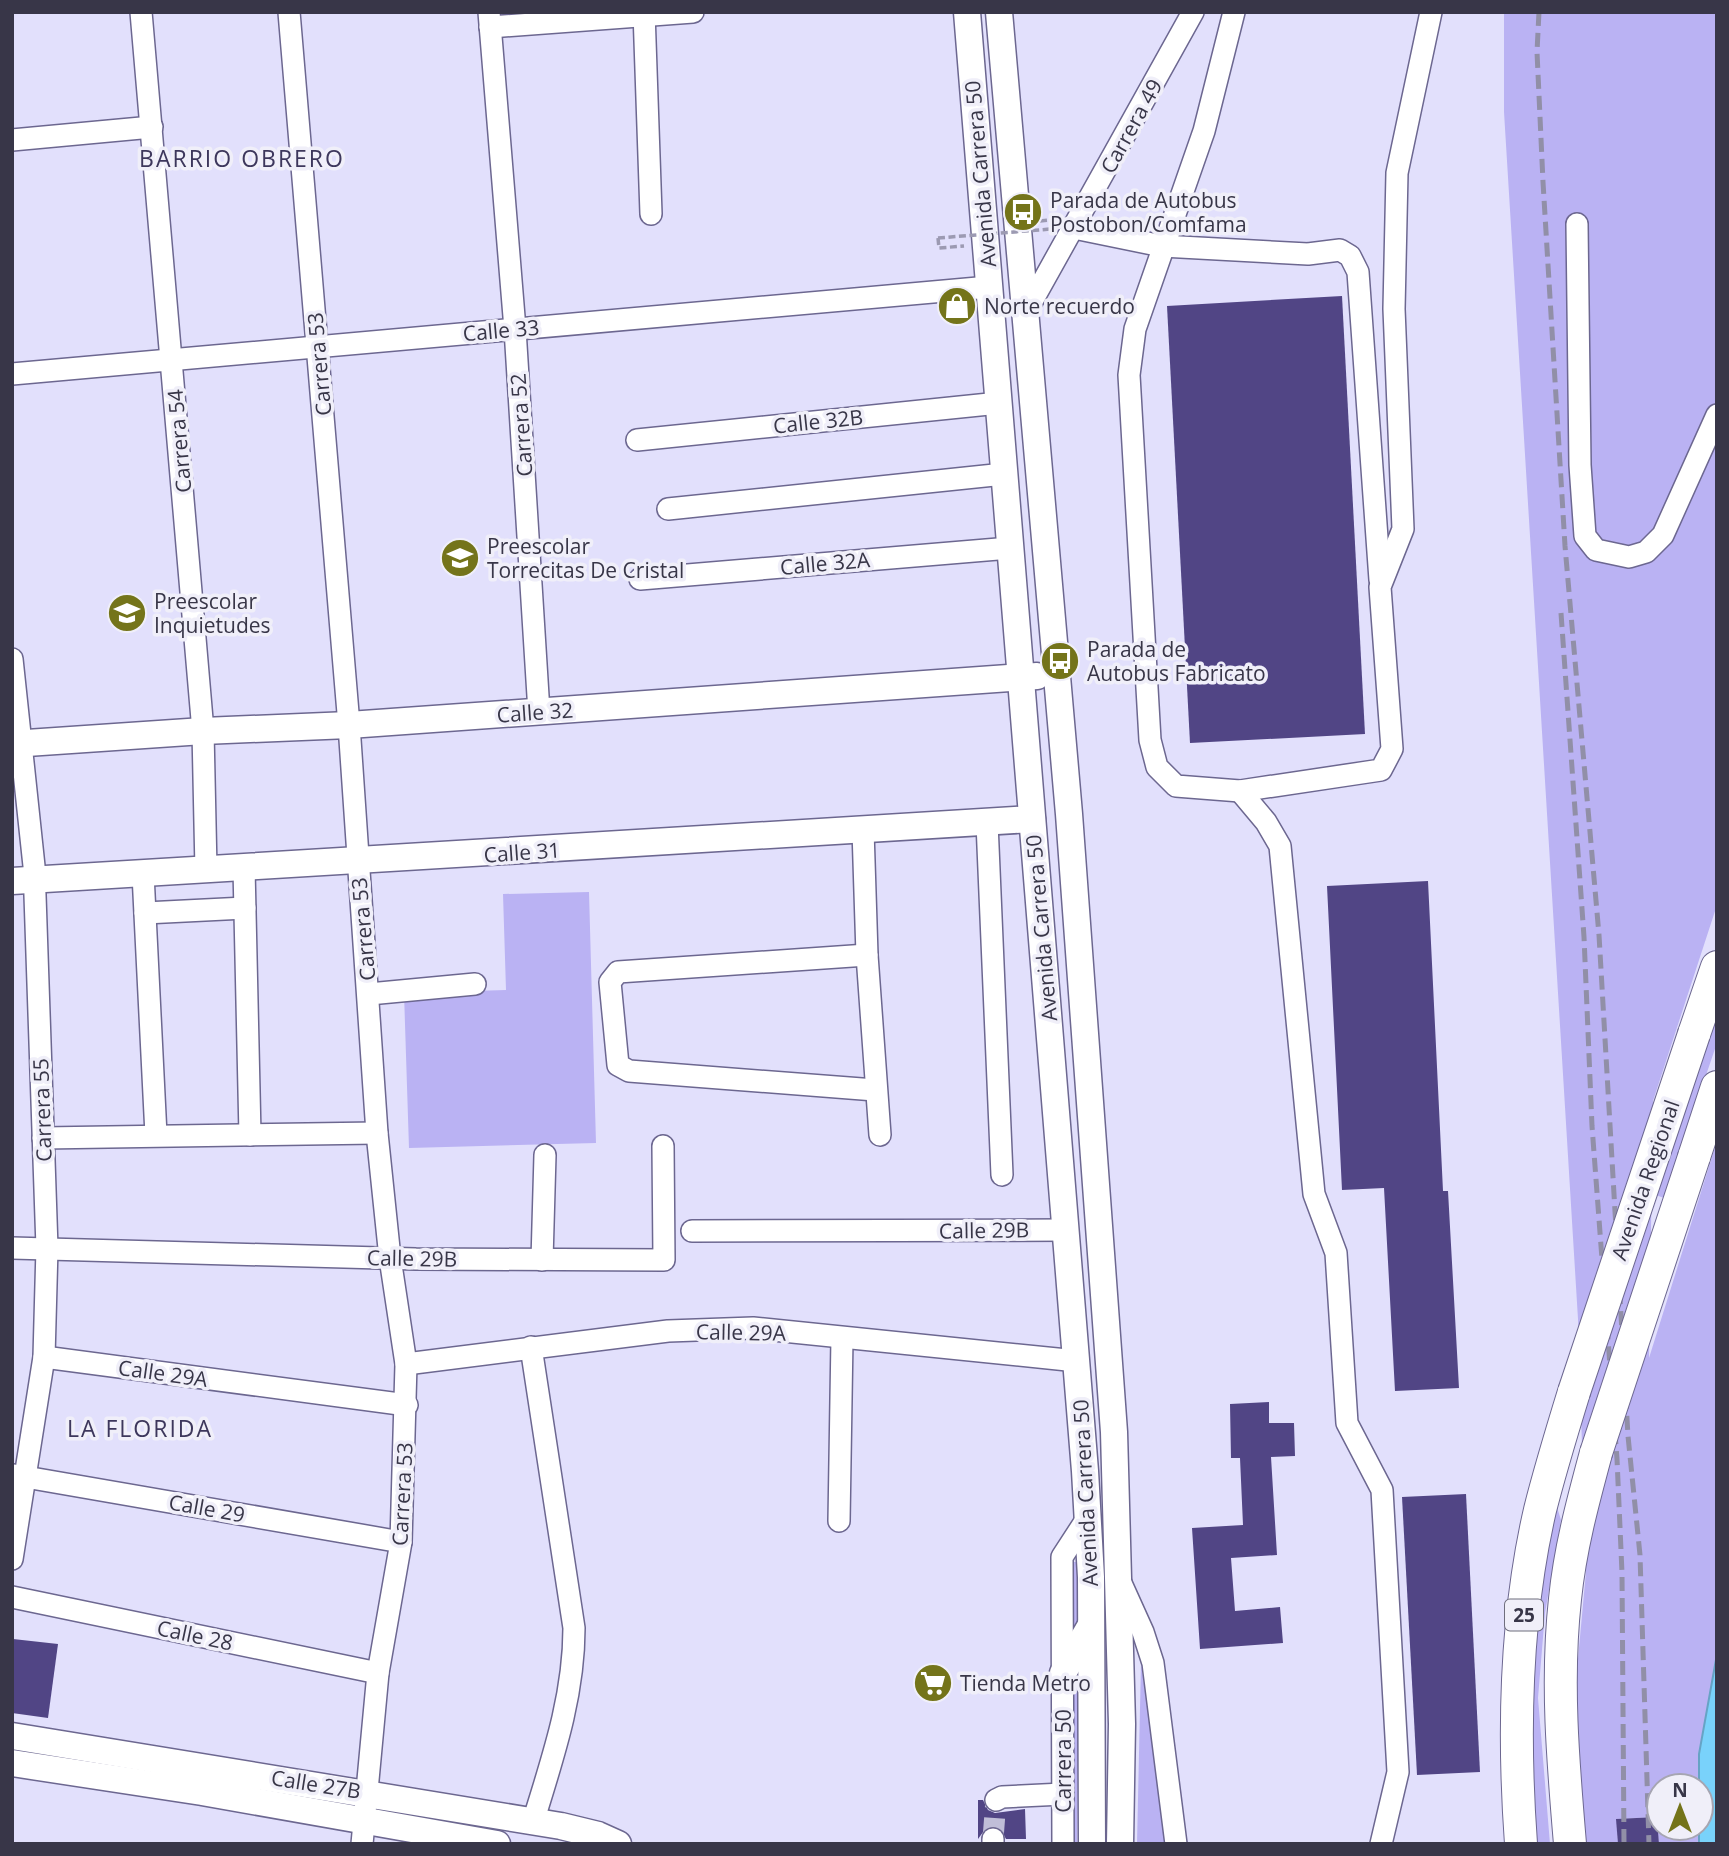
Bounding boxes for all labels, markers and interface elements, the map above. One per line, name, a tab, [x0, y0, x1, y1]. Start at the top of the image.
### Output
street label: Carrera 49	[1094, 74, 1168, 178]
street label: Avenida Carrera 50	[958, 79, 1002, 269]
district label: BARRIO OBRERO	[139, 142, 345, 174]
place label: Parada de Autobus Postobon/Comfama	[1050, 186, 1247, 238]
bus stop icon: Parada de Autobus Postobon/Comfama	[1002, 191, 1044, 233]
shop icon: Norte recuerdo	[936, 285, 978, 327]
place label: Norte recuerdo	[984, 292, 1135, 320]
street label: Carrera 53	[301, 311, 337, 417]
street label: Calle 33	[462, 313, 540, 347]
street label: Carrera 52	[503, 372, 539, 478]
street label: Carrera 54	[161, 388, 197, 494]
street label: Calle 32B	[772, 402, 864, 440]
place label: Preescolar Torrecitas De Cristal	[487, 532, 684, 584]
school or university icon: Preescolar Torrecitas De Cristal	[439, 537, 481, 579]
street label: Calle 32A	[779, 545, 872, 581]
place label: Preescolar Inquietudes	[154, 587, 271, 639]
school or university icon: Preescolar Inquietudes	[106, 592, 148, 634]
place label: Parada de Autobus Fabricato	[1087, 635, 1266, 687]
bus stop icon: Parada de Autobus Fabricato	[1039, 640, 1081, 682]
street label: Calle 32	[496, 695, 574, 729]
street label: Avenida Carrera 50	[1019, 833, 1063, 1023]
street label: Calle 31	[483, 835, 561, 869]
street label: Carrera 53	[345, 876, 381, 982]
street label: Carrera 55	[26, 1058, 58, 1162]
street label: Avenida Regional	[1604, 1096, 1686, 1264]
street label: Calle 29B	[939, 1215, 1029, 1245]
street label: Calle 29B	[367, 1243, 457, 1273]
street label: Calle 29A	[696, 1317, 787, 1347]
street label: Calle 29A	[116, 1353, 210, 1393]
street label: Avenida Carrera 50	[1066, 1399, 1104, 1587]
district label: LA FLORIDA	[67, 1412, 213, 1444]
street label: Carrera 53	[385, 1442, 419, 1546]
street label: Calle 29	[167, 1488, 247, 1528]
road number: 25	[1505, 1600, 1543, 1630]
street label: Calle 28	[155, 1613, 235, 1657]
supermarket icon: Tienda Metro	[912, 1662, 954, 1704]
place label: Tienda Metro	[960, 1669, 1091, 1697]
street label: Carrera 50	[1049, 1709, 1077, 1813]
street label: Calle 27B	[269, 1763, 363, 1805]
north arrow	[1645, 1772, 1715, 1842]
text: N	[1672, 1777, 1688, 1803]

